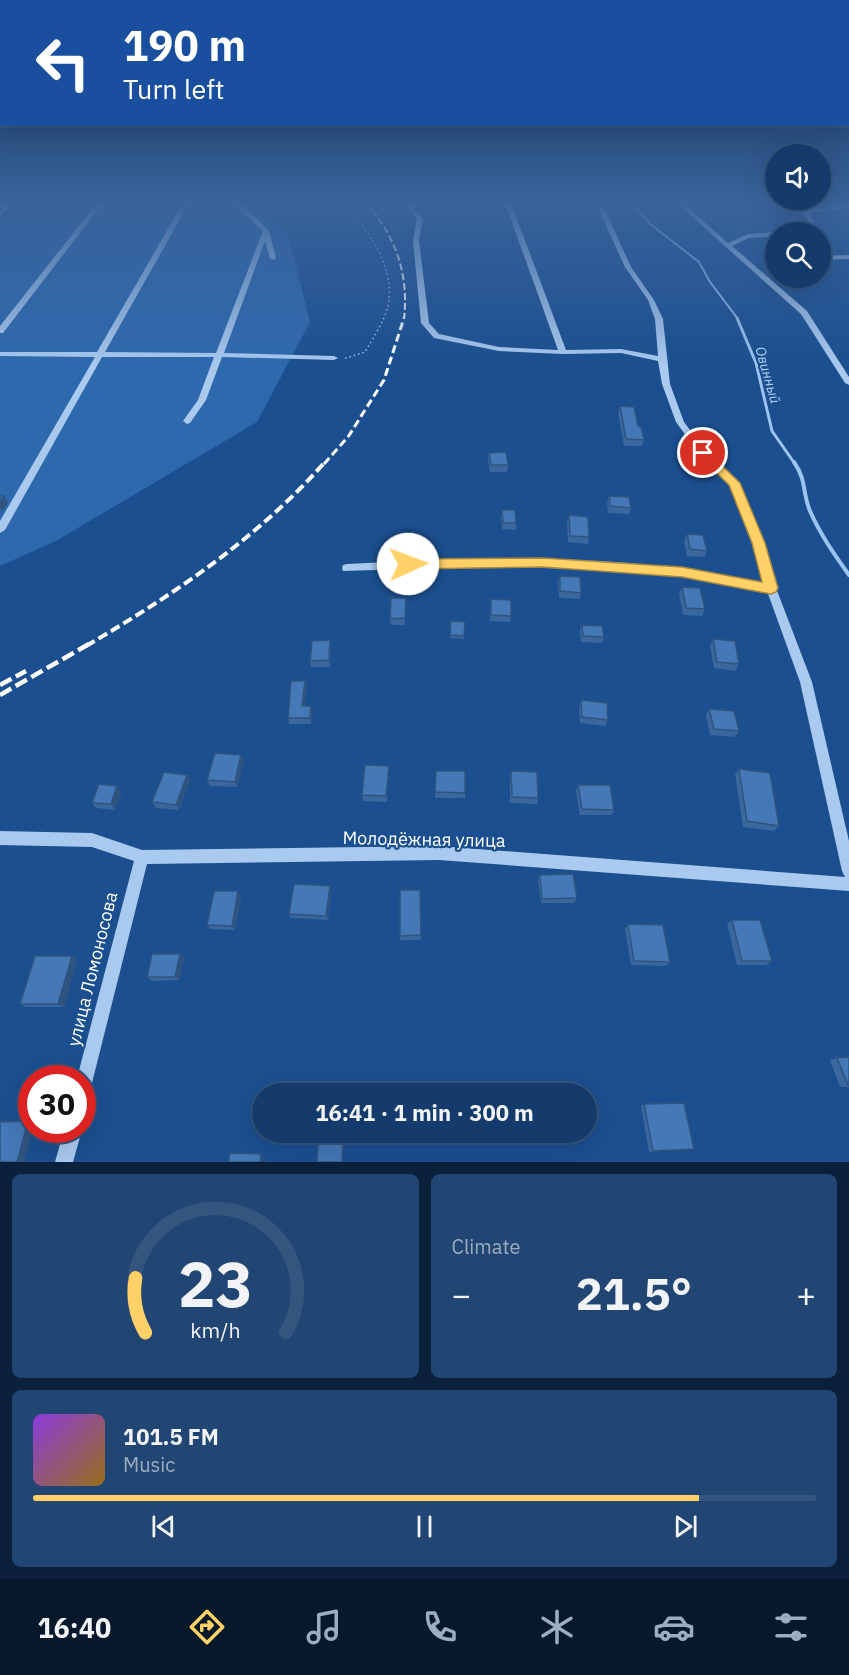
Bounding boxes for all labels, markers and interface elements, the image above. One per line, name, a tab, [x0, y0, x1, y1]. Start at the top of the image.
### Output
text: 190 m	[123, 18, 246, 73]
icon: left	[24, 24, 102, 102]
text: Turn left	[123, 71, 224, 106]
map controls	[765, 144, 831, 288]
button: sound	[765, 144, 831, 210]
button: search	[765, 222, 831, 288]
water label: Овинный	[751, 344, 785, 406]
pin	[677, 427, 728, 478]
icon: arrive	[686, 436, 719, 469]
position arrow	[376, 532, 440, 596]
street label: Молодёжная улица	[342, 826, 506, 852]
street label: улица Ломоносова	[62, 889, 122, 1049]
speed limit sign: 30	[18, 1065, 96, 1143]
text: 16:41 · 1 min · 300 m	[315, 1098, 534, 1127]
text: Climate	[452, 1233, 520, 1260]
text: 23	[178, 1243, 253, 1324]
text: 21.5°	[576, 1264, 692, 1322]
text: −	[452, 1273, 471, 1316]
text: +	[796, 1273, 816, 1316]
text: km/h	[190, 1316, 240, 1344]
text: 101.5 FM	[123, 1422, 219, 1451]
text: Music	[123, 1451, 175, 1478]
icon: previous	[147, 1510, 180, 1543]
icon: pause	[408, 1510, 441, 1543]
icon: next	[669, 1510, 702, 1543]
icon: directions	[186, 1606, 228, 1648]
icon: music	[303, 1606, 345, 1648]
icon: phone	[419, 1606, 461, 1648]
icon: climate	[536, 1606, 578, 1648]
icon: car	[653, 1606, 695, 1648]
icon: filters	[770, 1606, 812, 1648]
text: 16:40	[37, 1610, 111, 1645]

